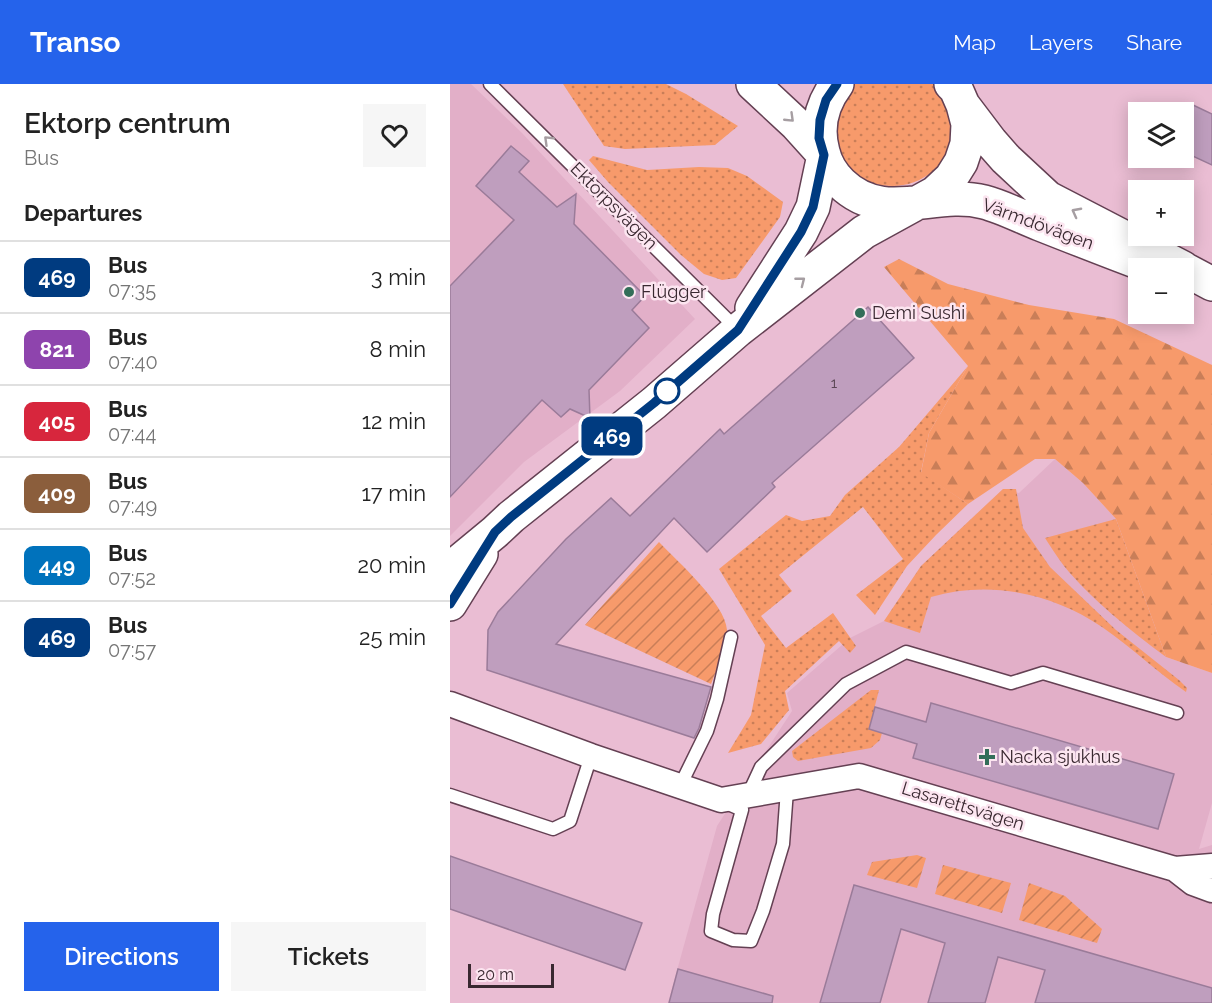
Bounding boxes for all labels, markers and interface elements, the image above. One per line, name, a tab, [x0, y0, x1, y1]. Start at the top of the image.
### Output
text: Transo	[30, 26, 120, 59]
text: Map	[953, 30, 996, 55]
text: Layers	[1029, 30, 1093, 55]
text: Share	[1126, 30, 1182, 55]
map controls	[1128, 102, 1194, 324]
button: layers	[1128, 102, 1194, 168]
button: heart	[363, 104, 426, 167]
text: Ektorp centrum	[24, 107, 231, 140]
one-way arrow	[783, 111, 794, 122]
one-way arrow	[544, 137, 555, 148]
text: Bus	[24, 146, 59, 170]
street label: Ektorpsvägen	[566, 158, 662, 254]
button: +	[1128, 180, 1194, 246]
street label: Värmdövägen	[980, 194, 1097, 253]
text: Departures	[24, 200, 142, 226]
one-way arrow	[1071, 208, 1082, 219]
text: Bus	[108, 252, 147, 278]
button: −	[1128, 258, 1194, 324]
text: 3 min	[371, 264, 426, 290]
text: 469	[38, 265, 76, 290]
one-way arrow	[794, 277, 805, 288]
text: 07:35	[108, 278, 156, 302]
place label: Flügger	[641, 281, 707, 302]
marker: Flügger	[622, 285, 636, 299]
place label: Demi Sushi	[872, 302, 965, 323]
marker: Demi Sushi	[853, 306, 867, 320]
text: Bus	[108, 324, 147, 350]
text: 8 min	[370, 336, 426, 362]
text: 821	[40, 337, 74, 362]
text: 07:40	[108, 350, 158, 374]
house number: 1	[831, 374, 838, 392]
unlabelled marker	[654, 378, 680, 404]
text: Bus	[108, 396, 147, 422]
text: 12 min	[362, 408, 426, 434]
text: 405	[39, 409, 75, 434]
line badge: 469	[578, 416, 646, 456]
text: 07:44	[108, 422, 156, 446]
text: 469	[593, 424, 631, 449]
text: Bus	[108, 468, 147, 494]
text: 17 min	[361, 480, 426, 506]
text: 409	[38, 481, 76, 506]
text: 07:49	[108, 494, 157, 518]
text: Bus	[108, 540, 147, 566]
text: 20 min	[358, 552, 426, 578]
text: 449	[39, 553, 75, 578]
text: 07:52	[108, 566, 156, 590]
text: Bus	[108, 612, 147, 638]
text: 25 min	[359, 624, 426, 650]
text: 469	[38, 625, 76, 650]
text: 07:57	[108, 638, 156, 662]
place label: Nacka sjukhus	[1000, 746, 1121, 767]
marker: Nacka sjukhus	[978, 748, 996, 766]
street label: Lasarettsvägen	[899, 777, 1027, 834]
button: Directions	[24, 922, 219, 991]
button: Tickets	[231, 922, 426, 991]
scale bar	[468, 961, 554, 988]
text: 20 m	[477, 965, 514, 984]

